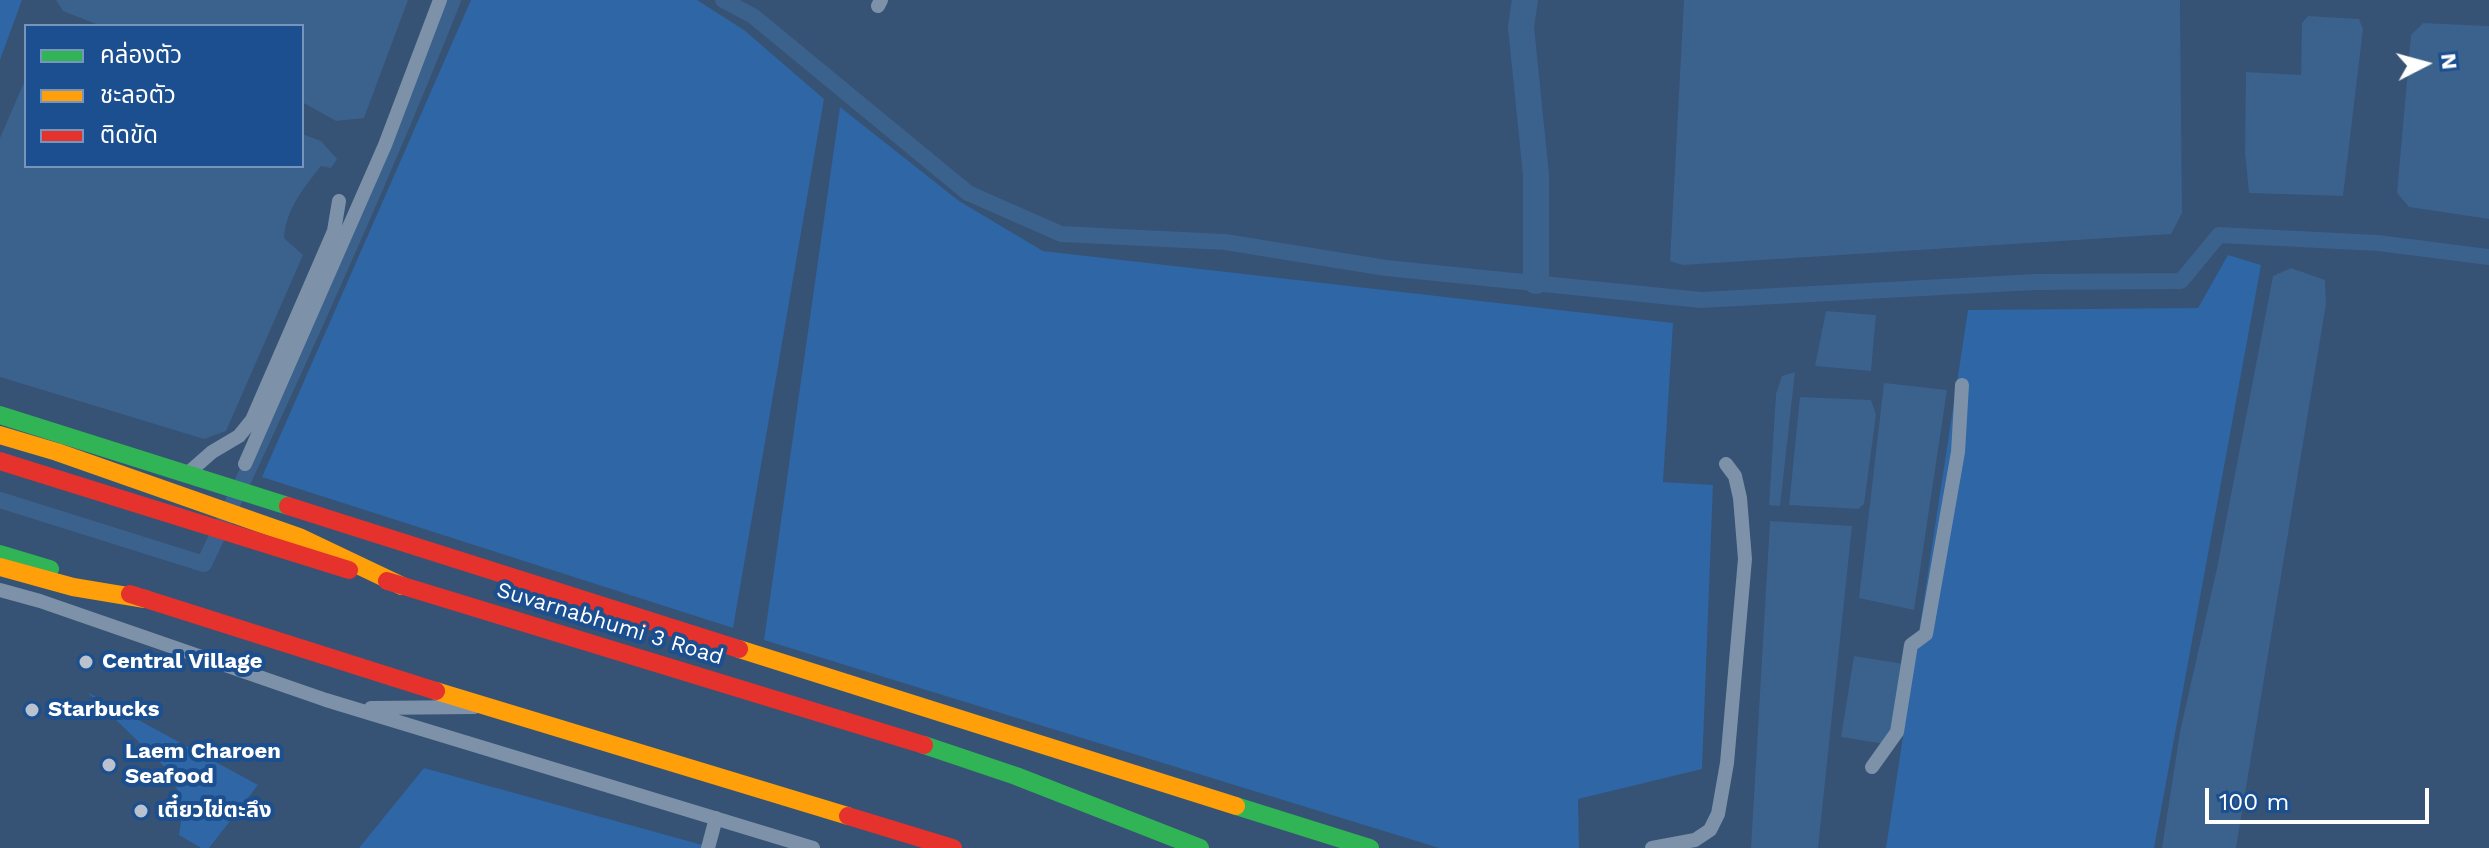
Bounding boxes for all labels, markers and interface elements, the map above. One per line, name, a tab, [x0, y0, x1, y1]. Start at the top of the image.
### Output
legend	[24, 24, 304, 168]
north arrow	[2385, 24, 2465, 104]
text: คล่องตัว	[100, 41, 182, 69]
text: N	[2436, 52, 2463, 71]
text: ชะลอตัว	[100, 81, 176, 109]
text: ติดขัด	[100, 121, 158, 149]
street label: Suvarnabhumi 3 Road	[494, 577, 726, 671]
place label: Central Village	[102, 649, 262, 675]
marker: Central Village	[77, 653, 95, 671]
place label: Starbucks	[48, 697, 159, 723]
marker: Starbucks	[23, 701, 41, 719]
place label: Laem Charoen Seafood	[125, 739, 281, 790]
marker: Laem Charoen Seafood	[100, 756, 118, 774]
scale bar	[2209, 772, 2433, 822]
text: 100 m	[2219, 788, 2289, 816]
place label: เตี๋ยวไข่ตะลึง	[157, 798, 272, 824]
marker: เตี๋ยวไข่ตะลึง	[132, 802, 150, 820]

